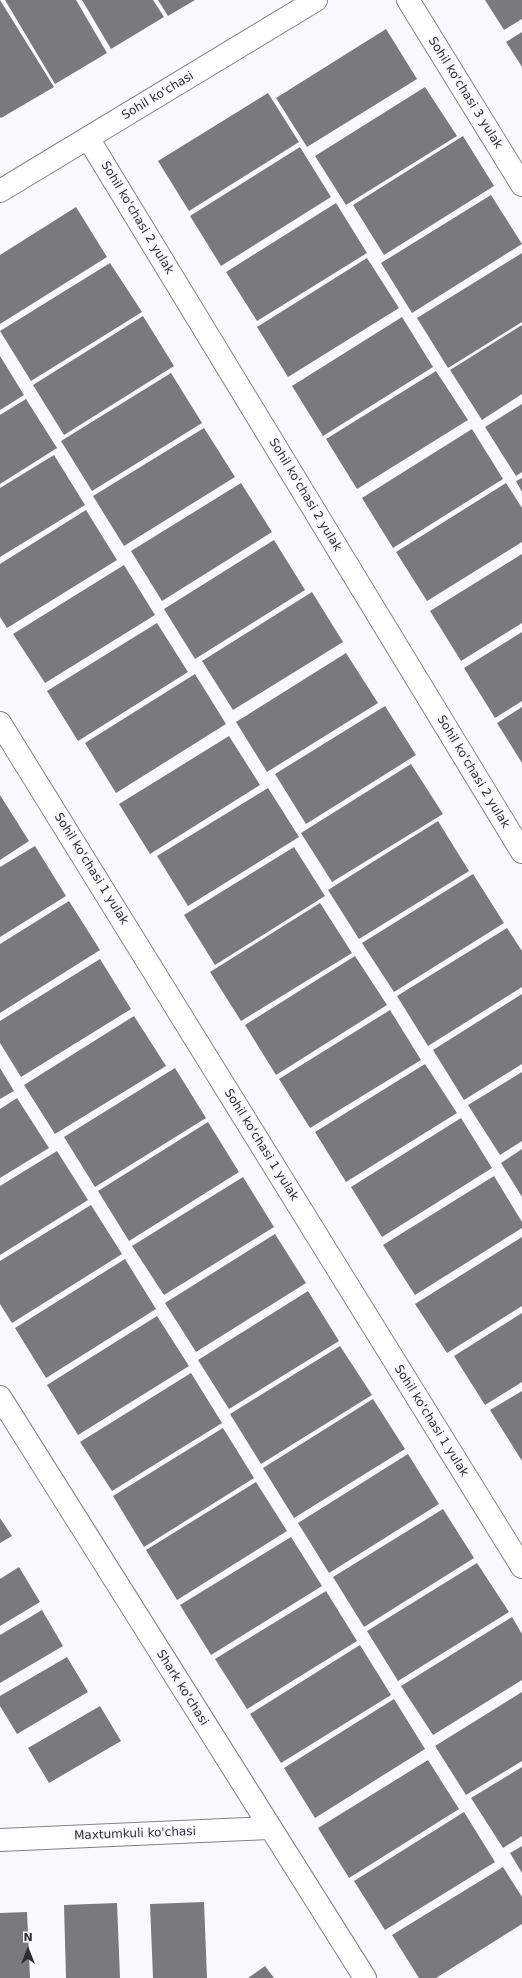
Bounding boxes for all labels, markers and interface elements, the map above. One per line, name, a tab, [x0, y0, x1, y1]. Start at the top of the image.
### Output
street label: Sohil ko'chasi 3 yulak	[425, 35, 505, 151]
street label: Sohil ko'chasi	[119, 69, 197, 123]
street label: Sohil ko'chasi 2 yulak	[98, 159, 176, 277]
street label: Sohil ko'chasi 2 yulak	[266, 436, 344, 554]
street label: Sohil ko'chasi 2 yulak	[434, 713, 512, 831]
street label: Sohil ko'chasi 1 yulak	[51, 811, 131, 927]
street label: Sohil ko'chasi 1 yulak	[221, 1087, 301, 1203]
street label: Sohil ko'chasi 1 yulak	[391, 1363, 471, 1479]
street label: Shark ko'chasi	[153, 1647, 211, 1729]
street label: Mаxtumkuli ko'chasi	[74, 1825, 196, 1843]
north arrow	[8, 1930, 48, 1970]
text: N	[23, 1931, 33, 1944]

